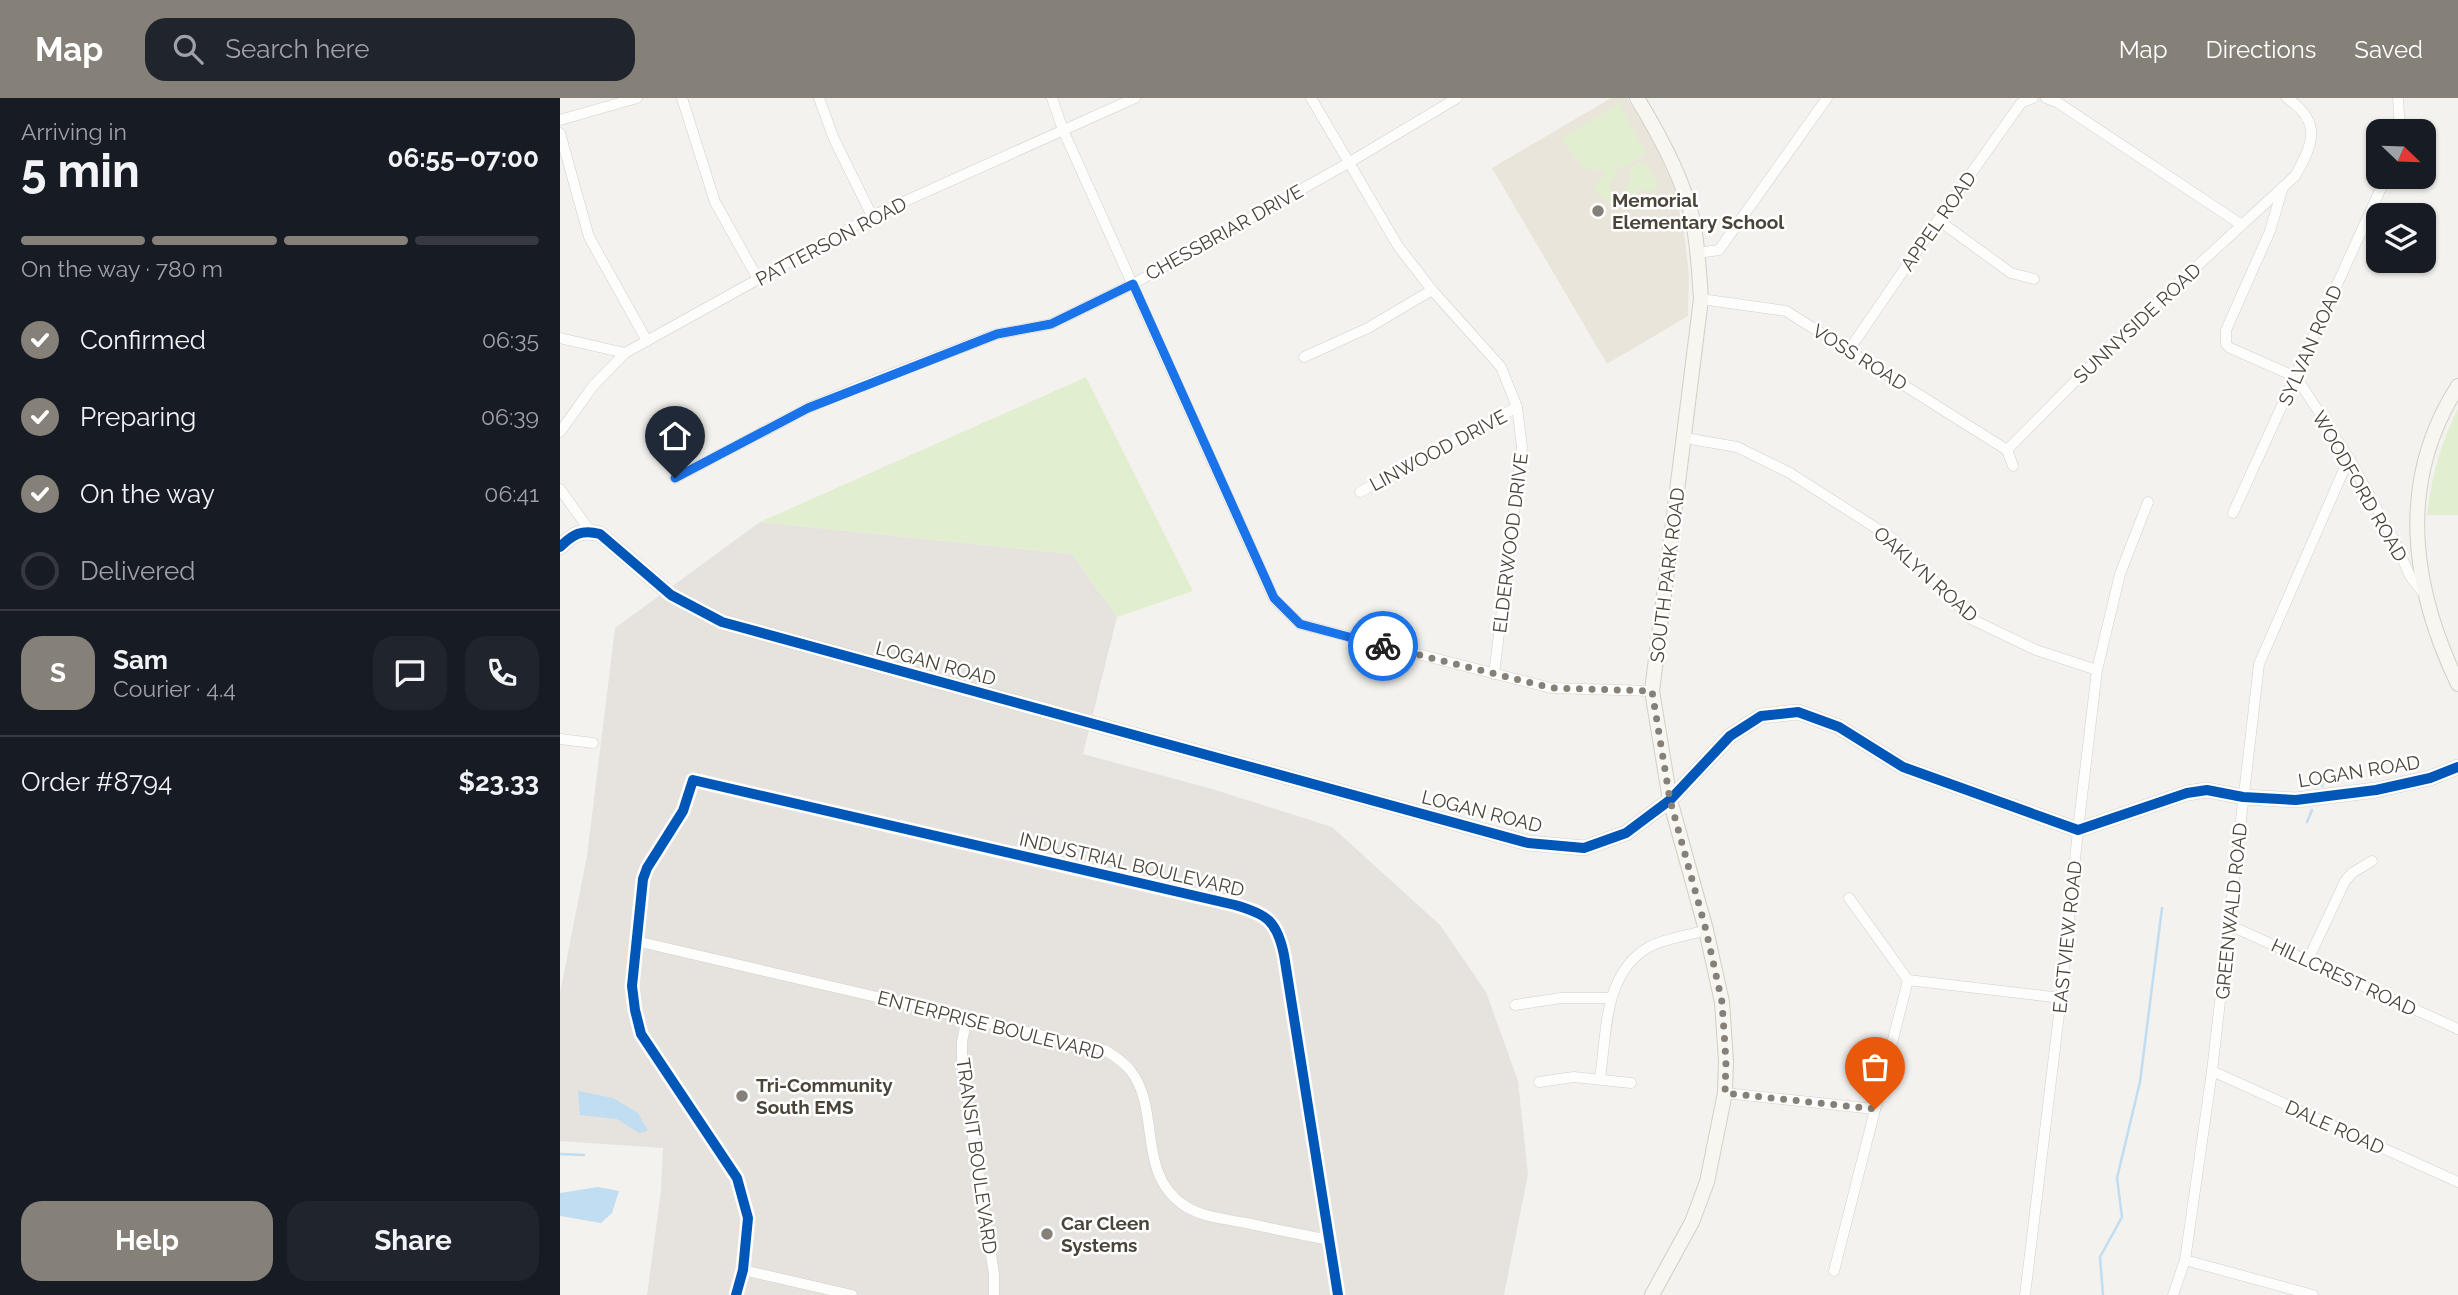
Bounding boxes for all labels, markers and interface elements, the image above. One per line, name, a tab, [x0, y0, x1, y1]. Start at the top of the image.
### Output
search box	[145, 18, 635, 81]
text: Map	[35, 30, 103, 69]
icon: search	[169, 30, 207, 68]
text: Search here	[225, 34, 370, 64]
text: Map	[2119, 35, 2168, 64]
text: Directions	[2206, 35, 2316, 64]
text: Saved	[2354, 35, 2423, 64]
text: Arriving in	[21, 118, 127, 145]
north arrow	[2366, 119, 2436, 189]
map controls	[2366, 119, 2436, 273]
text: 06:55–07:00	[387, 143, 539, 173]
text: 5 min	[21, 144, 140, 198]
street label: APPEL ROAD	[1896, 167, 1980, 275]
street label: CHESSBRIAR DRIVE	[1141, 180, 1307, 284]
place label: Memorial Elementary School	[1612, 189, 1785, 233]
street label: PATTERSON ROAD	[752, 192, 910, 290]
marker: Memorial Elementary School	[1590, 203, 1606, 219]
button: layers	[2366, 203, 2436, 273]
text: On the way · 780 m	[21, 255, 223, 282]
street label: SUNNYSIDE ROAD	[2069, 258, 2205, 388]
street label: SYLVAN ROAD	[2274, 281, 2346, 409]
street label: VOSS ROAD	[1809, 319, 1911, 395]
icon: check	[21, 321, 59, 359]
text: Confirmed	[80, 325, 206, 355]
text: 06:35	[482, 326, 539, 353]
icon: check	[21, 398, 59, 436]
text: Preparing	[80, 402, 196, 432]
text: 06:39	[481, 403, 539, 430]
street label: LINWOOD DRIVE	[1366, 405, 1510, 495]
pin	[645, 406, 705, 478]
street label: WOODFORD ROAD	[2308, 407, 2412, 565]
icon: home	[656, 417, 694, 455]
street label: ELDERWOOD DRIVE	[1488, 452, 1532, 634]
icon: check	[21, 475, 59, 513]
text: On the way	[80, 479, 215, 509]
text: 06:41	[484, 480, 539, 507]
street label: SOUTH PARK ROAD	[1645, 486, 1689, 664]
street label: OAKLYN ROAD	[1869, 522, 1983, 626]
text: Delivered	[80, 556, 195, 586]
courier	[1348, 611, 1418, 681]
icon: bike	[1364, 627, 1402, 665]
button: chat	[373, 636, 447, 710]
button: phone	[465, 636, 539, 710]
street label: LOGAN ROAD	[874, 636, 998, 690]
text: Sam	[113, 645, 168, 675]
text: S	[50, 658, 66, 688]
text: Courier · 4.4	[113, 675, 236, 702]
street label: LOGAN ROAD	[2296, 750, 2422, 792]
text: Order #8794	[21, 767, 172, 797]
text: $23.33	[458, 767, 539, 797]
street label: LOGAN ROAD	[1419, 785, 1545, 837]
street label: GREENWALD ROAD	[2211, 822, 2251, 1000]
street label: INDUSTRIAL BOULEVARD	[1017, 827, 1247, 901]
street label: EASTVIEW ROAD	[2048, 860, 2086, 1014]
street label: HILLCREST ROAD	[2268, 934, 2420, 1020]
street label: ENTERPRISE BOULEVARD	[875, 986, 1107, 1064]
pin	[1845, 1037, 1905, 1109]
icon: bag	[1856, 1048, 1894, 1086]
street label: TRANSIT BOULEVARD	[952, 1056, 1002, 1256]
place label: Tri-Community South EMS	[756, 1074, 893, 1118]
marker: Tri-Community South EMS	[734, 1088, 750, 1104]
street label: DALE ROAD	[2282, 1095, 2388, 1159]
button: Help	[21, 1201, 273, 1281]
button: Share	[287, 1201, 539, 1281]
place label: Car Cleen Systems	[1061, 1212, 1150, 1256]
marker: Car Cleen Systems	[1039, 1226, 1055, 1242]

